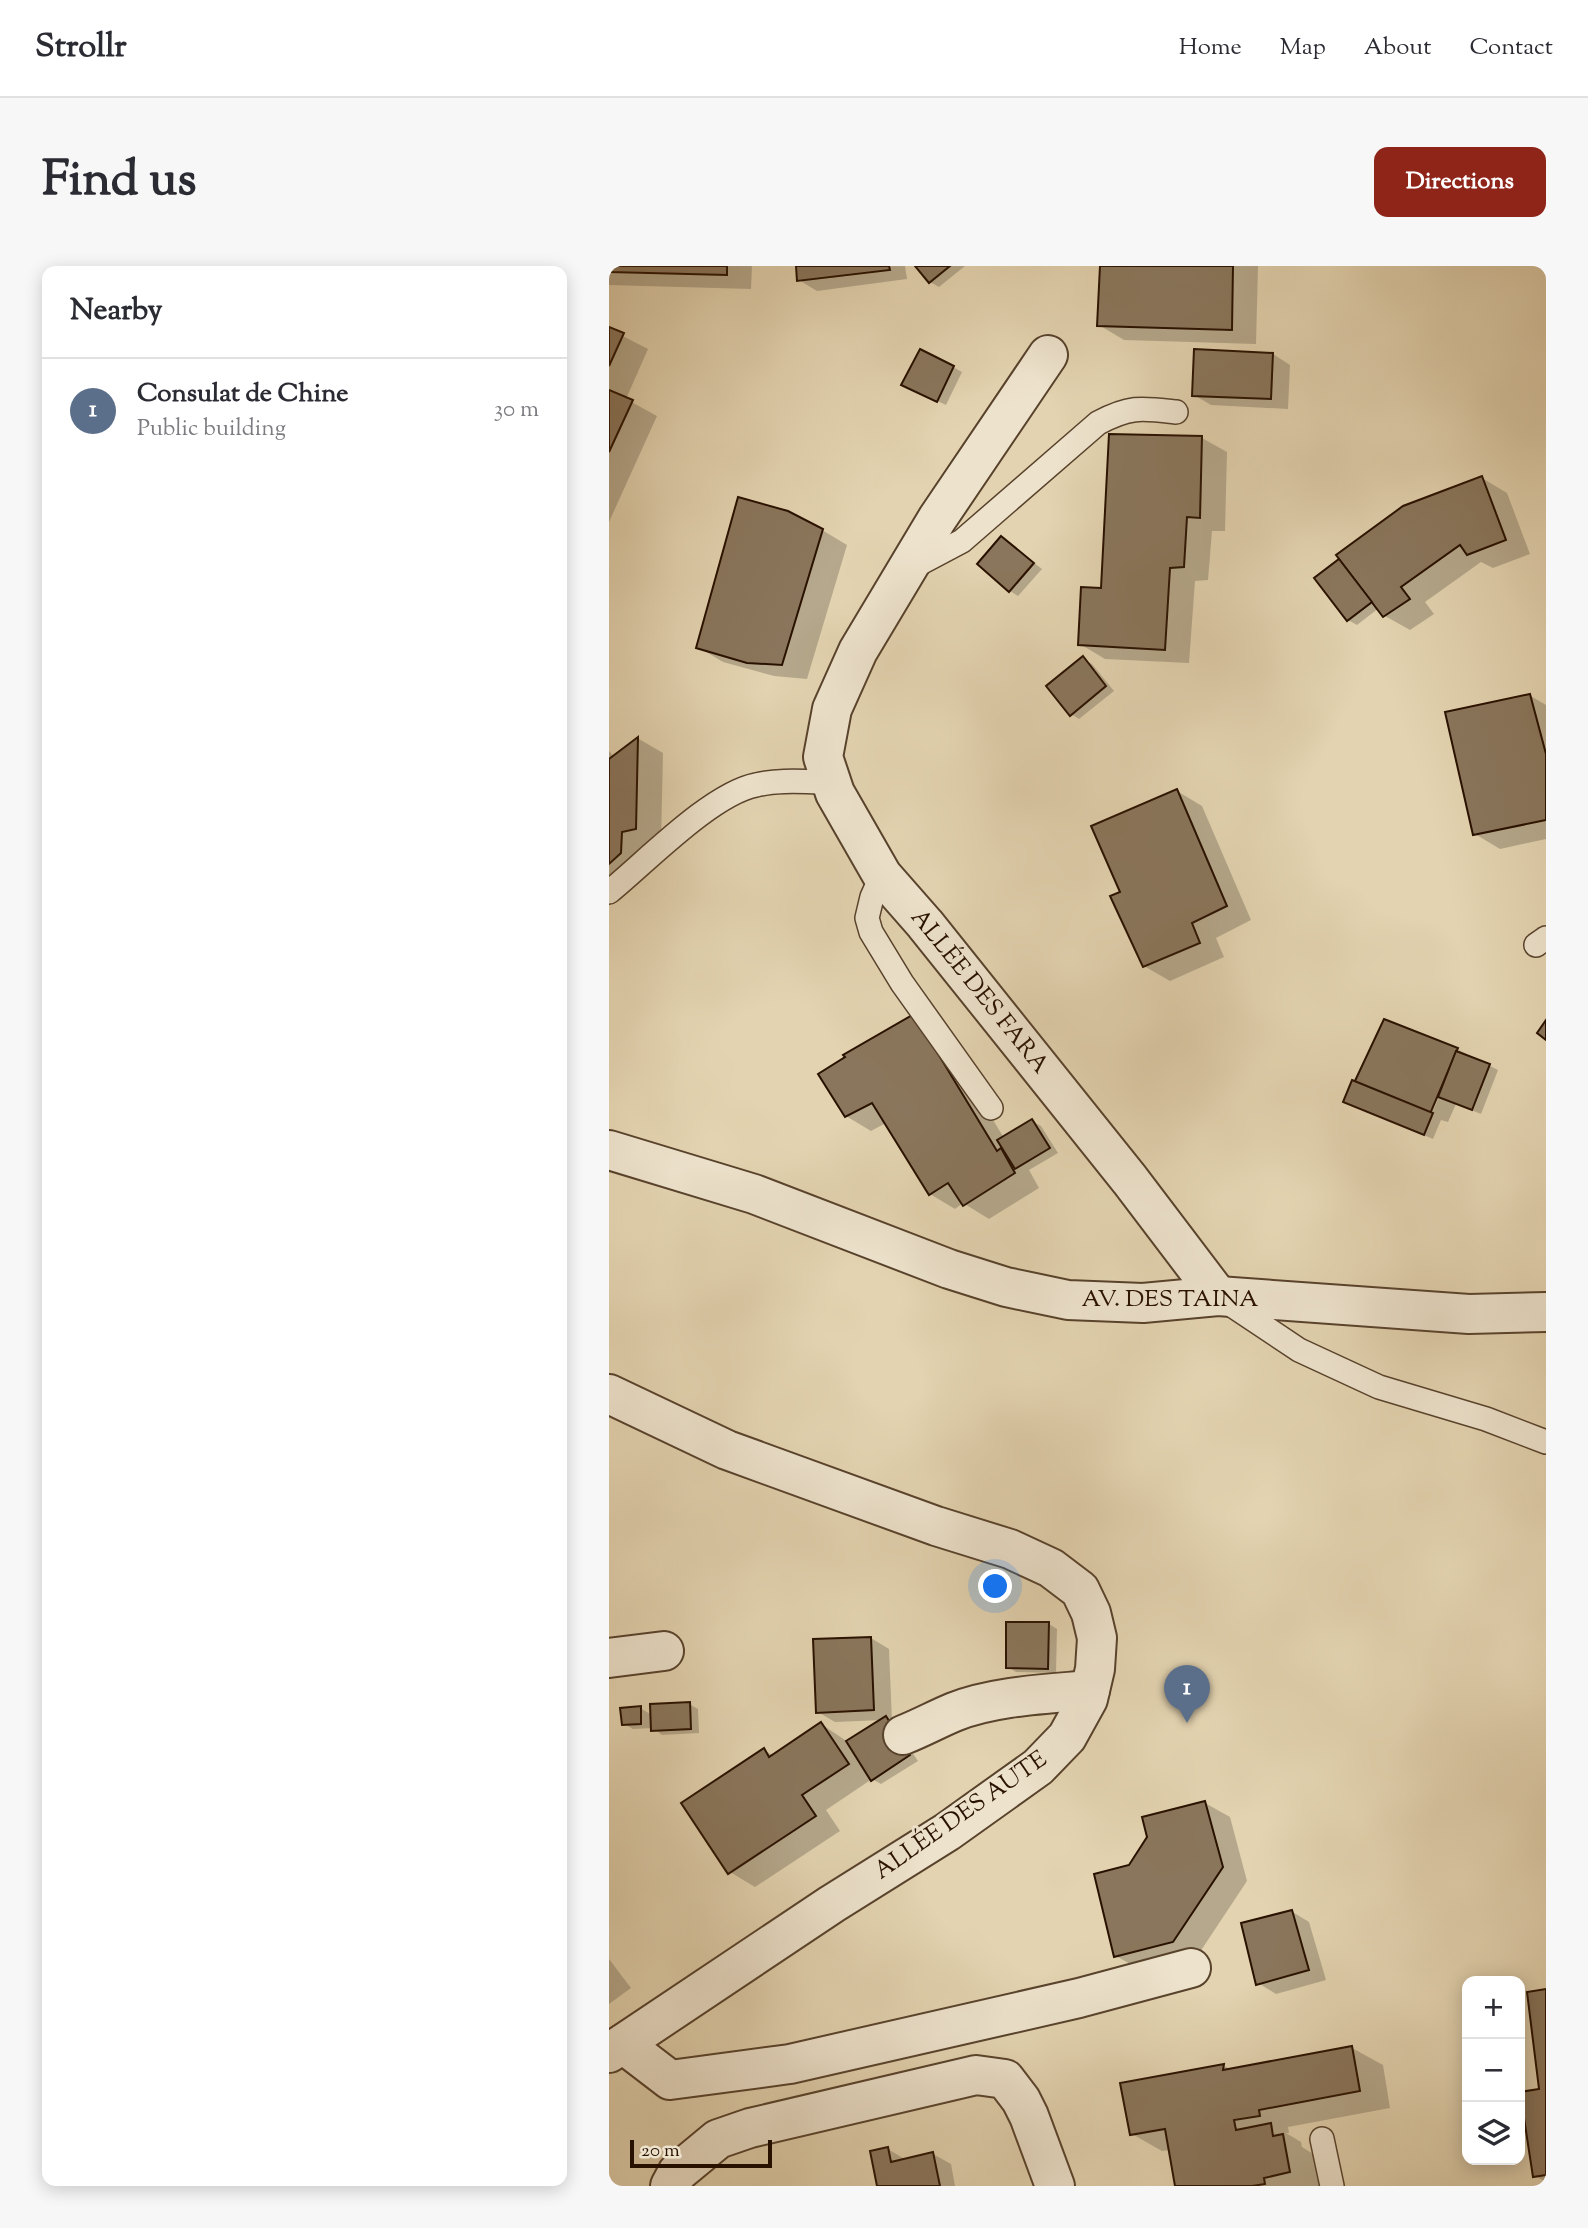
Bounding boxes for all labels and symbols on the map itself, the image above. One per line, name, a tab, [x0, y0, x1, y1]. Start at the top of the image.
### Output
street label: ALLÉE DES FARA	[902, 902, 1057, 1082]
street label: AV. DES TAINA	[1082, 1283, 1259, 1317]
your location	[978, 1569, 1012, 1603]
pin: 1	[1164, 1665, 1210, 1723]
street label: ALLÉE DES AUTE	[868, 1743, 1055, 1889]
scale bar	[630, 2137, 772, 2169]

